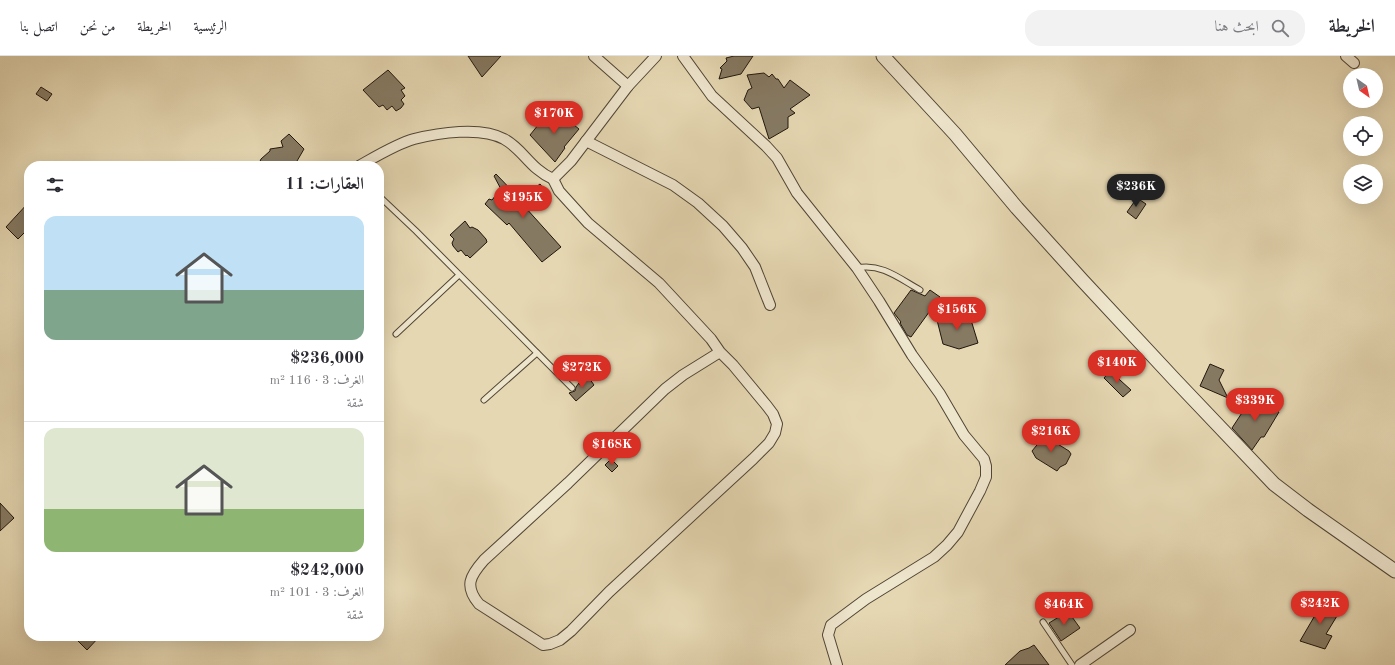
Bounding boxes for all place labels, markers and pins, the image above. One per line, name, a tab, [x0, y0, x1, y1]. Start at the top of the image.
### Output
pin: $170K	[526, 101, 582, 135]
pin: $236K	[1108, 174, 1164, 208]
pin: $195K	[495, 185, 551, 219]
pin: $156K	[929, 297, 985, 331]
pin: $140K	[1089, 350, 1145, 384]
pin: $272K	[554, 355, 610, 389]
pin: $339K	[1227, 388, 1283, 422]
pin: $216K	[1023, 419, 1079, 453]
pin: $168K	[584, 432, 640, 466]
pin: $242K	[1292, 591, 1348, 625]
pin: $464K	[1036, 592, 1092, 626]

